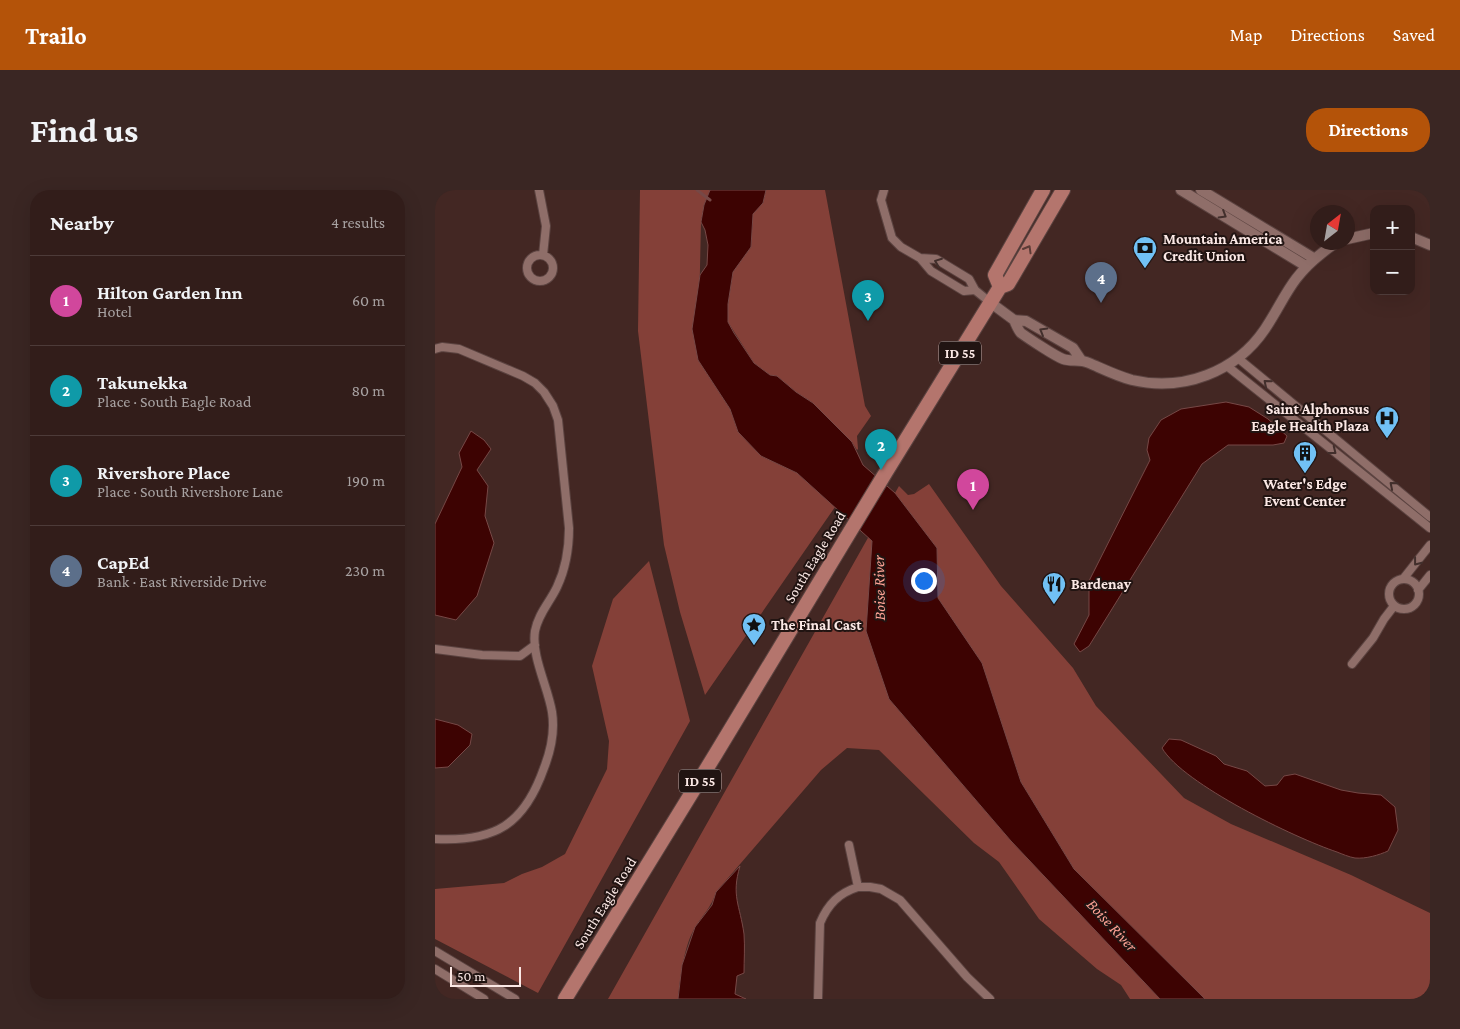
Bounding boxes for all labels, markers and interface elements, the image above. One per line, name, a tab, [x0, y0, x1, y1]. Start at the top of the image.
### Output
text: Trailo	[25, 22, 87, 49]
text: Map	[1230, 25, 1262, 45]
text: Directions	[1290, 25, 1365, 45]
text: Saved	[1393, 25, 1435, 45]
button: Directions	[1306, 108, 1430, 152]
text: Find us	[30, 111, 138, 150]
north arrow	[1310, 205, 1355, 250]
map controls	[1370, 205, 1415, 295]
button: +	[1370, 205, 1415, 250]
one-way arrow	[1218, 208, 1227, 218]
text: Nearby	[50, 211, 114, 235]
text: 4 results	[331, 214, 385, 231]
place label: Mountain America Credit Union	[1163, 231, 1283, 264]
bank icon: Mountain America Credit Union	[1132, 235, 1158, 269]
one-way arrow	[1022, 245, 1032, 254]
button: −	[1370, 250, 1415, 295]
one-way arrow	[934, 258, 943, 268]
pin: 4	[1085, 262, 1117, 303]
pin: 3	[852, 280, 884, 321]
text: Hilton Garden Inn	[97, 282, 243, 303]
text: 1	[63, 292, 69, 309]
text: 60 m	[352, 292, 385, 309]
text: Hotel	[97, 303, 132, 320]
one-way arrow	[1040, 327, 1049, 337]
road number: ID 55	[939, 342, 981, 364]
text: Takunekka	[97, 372, 188, 393]
one-way arrow	[1264, 380, 1273, 388]
text: 2	[62, 382, 70, 399]
text: 80 m	[351, 382, 385, 399]
text: Place · South Eagle Road	[97, 393, 251, 410]
place label: Saint Alphonsus Eagle Health Plaza	[1251, 401, 1370, 434]
hospital icon: Saint Alphonsus Eagle Health Plaza	[1374, 405, 1400, 439]
pin: 2	[865, 429, 897, 470]
building icon: Water's Edge Event Center	[1292, 440, 1318, 474]
one-way arrow	[1327, 445, 1336, 453]
text: Rivershore Place	[97, 462, 230, 483]
pin: 1	[957, 469, 989, 510]
text: 3	[62, 472, 70, 489]
text: 190 m	[347, 472, 385, 489]
place label: Water's Edge Event Center	[1262, 476, 1347, 509]
one-way arrow	[1389, 482, 1398, 491]
text: Place · South Rivershore Lane	[97, 483, 283, 500]
street label: South Eagle Road	[781, 508, 850, 606]
text: CapEd	[97, 552, 149, 573]
water label: Boise River	[870, 555, 888, 621]
one-way arrow	[1414, 556, 1422, 565]
text: 4	[62, 562, 70, 579]
text: 230 m	[345, 562, 385, 579]
your location	[911, 568, 937, 594]
restaurant icon: Bardenay	[1041, 571, 1067, 605]
text: Bank · East Riverside Drive	[97, 573, 267, 590]
place label: Bardenay	[1071, 576, 1132, 592]
place icon: The Final Cast	[741, 612, 767, 646]
place label: The Final Cast	[771, 617, 862, 633]
road number: ID 55	[679, 770, 721, 792]
street label: South Eagle Road	[571, 854, 640, 952]
water label: Boise River	[1084, 895, 1141, 955]
scale bar	[450, 964, 521, 987]
text: 50 m	[457, 968, 485, 984]

